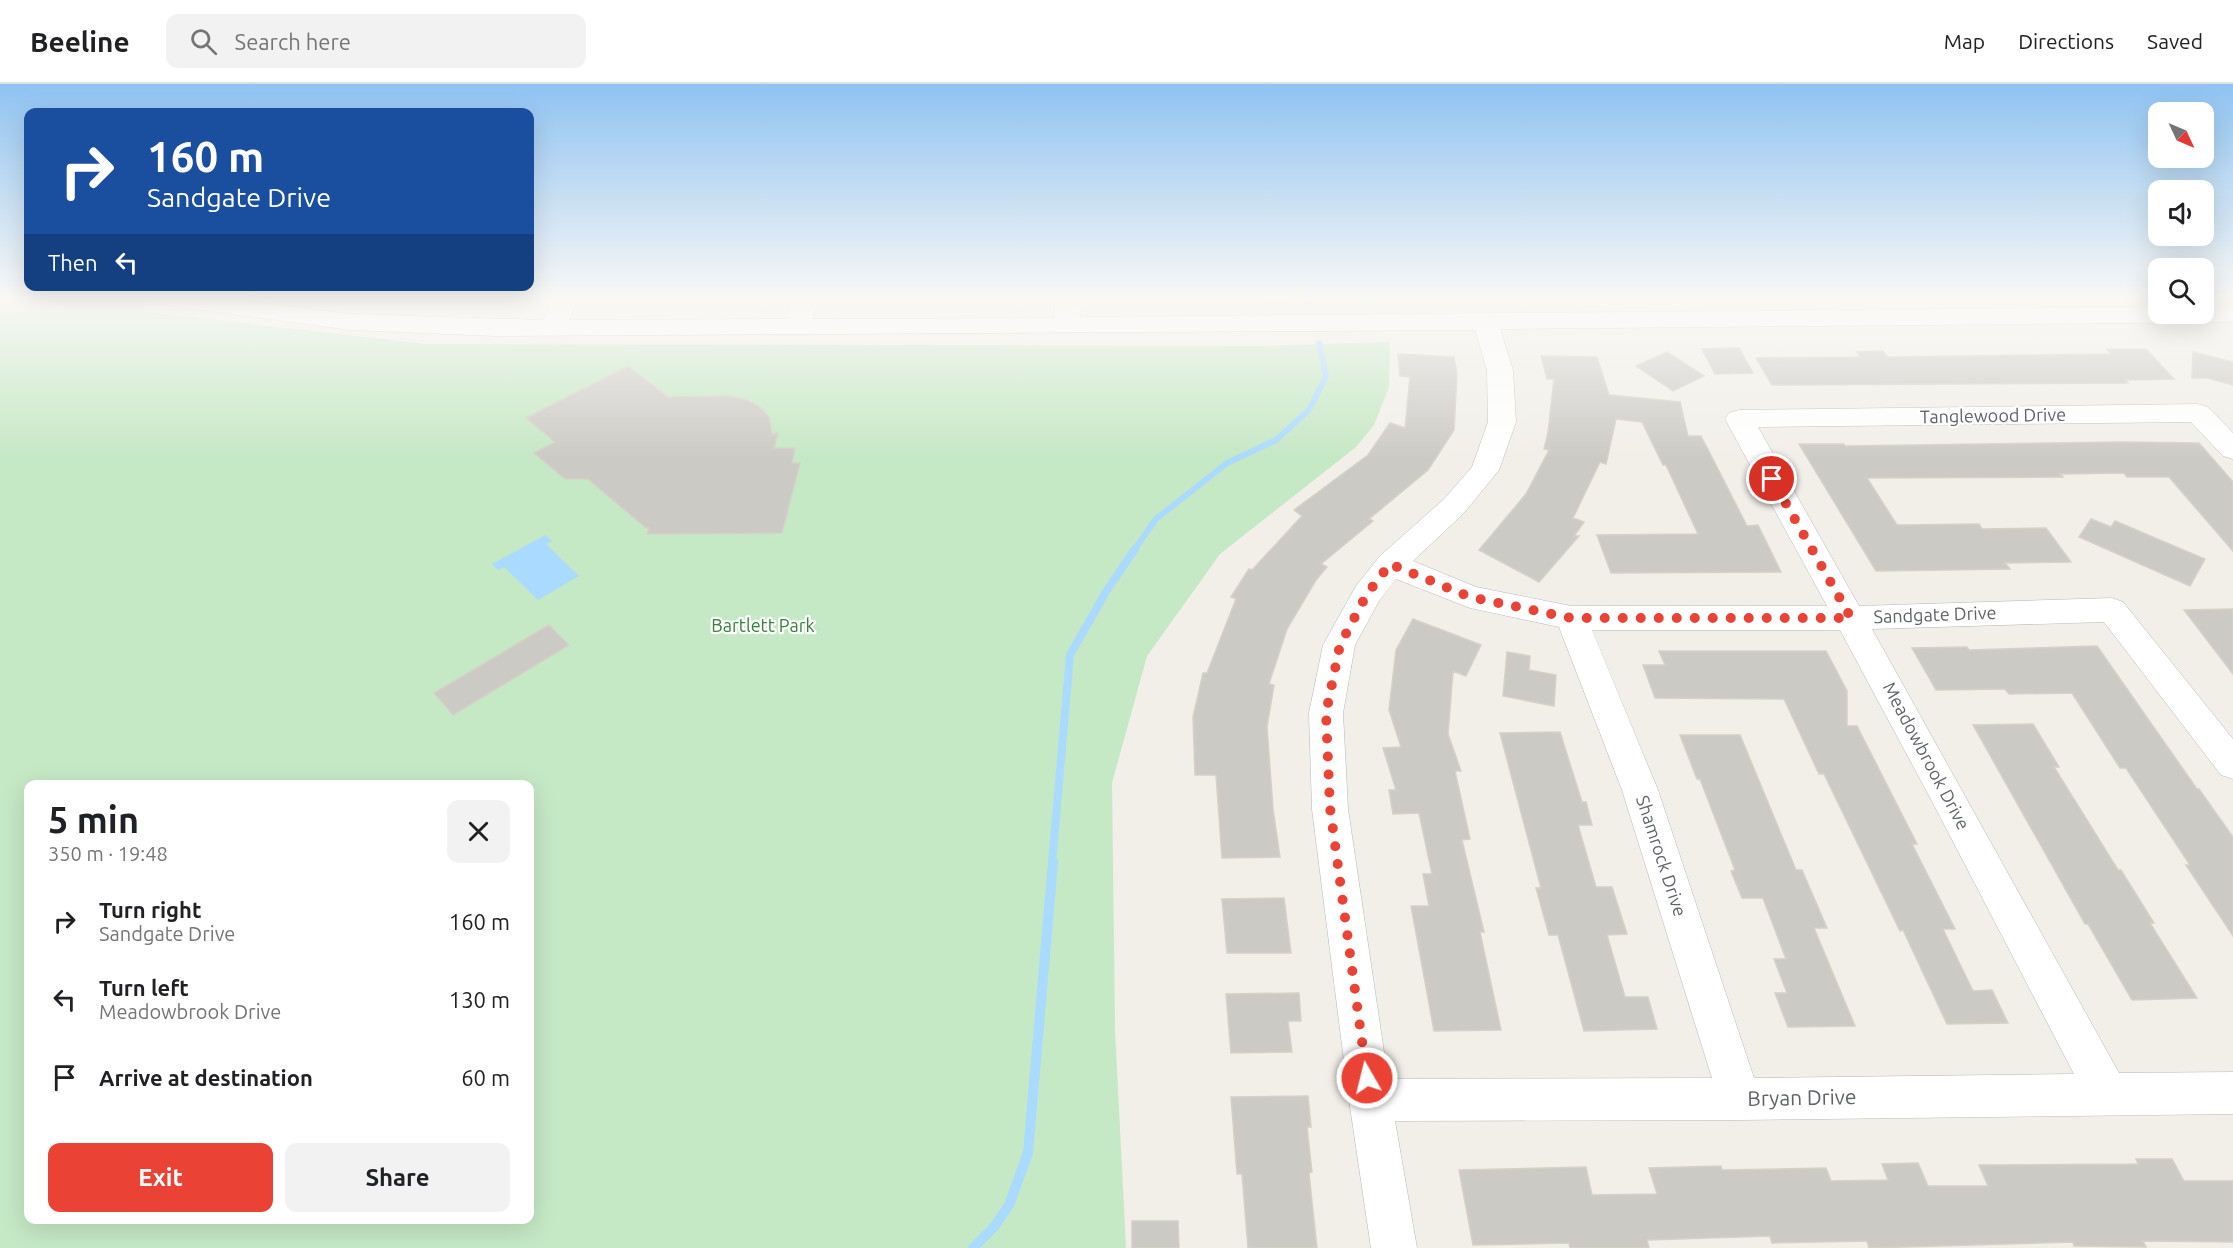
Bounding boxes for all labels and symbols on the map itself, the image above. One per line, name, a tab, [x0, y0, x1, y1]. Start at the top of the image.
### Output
north arrow	[2148, 102, 2214, 168]
street label: Tanglewood Drive	[1920, 404, 2066, 426]
pin	[1746, 453, 1797, 504]
street label: Sandgate Drive	[1873, 602, 1997, 626]
park label: Bartlett Park	[711, 615, 815, 635]
street label: Meadowbrook Drive	[1880, 678, 1974, 833]
street label: Shamrock Drive	[1633, 793, 1691, 919]
position arrow	[1335, 1046, 1399, 1110]
street label: Bryan Drive	[1747, 1084, 1857, 1110]

